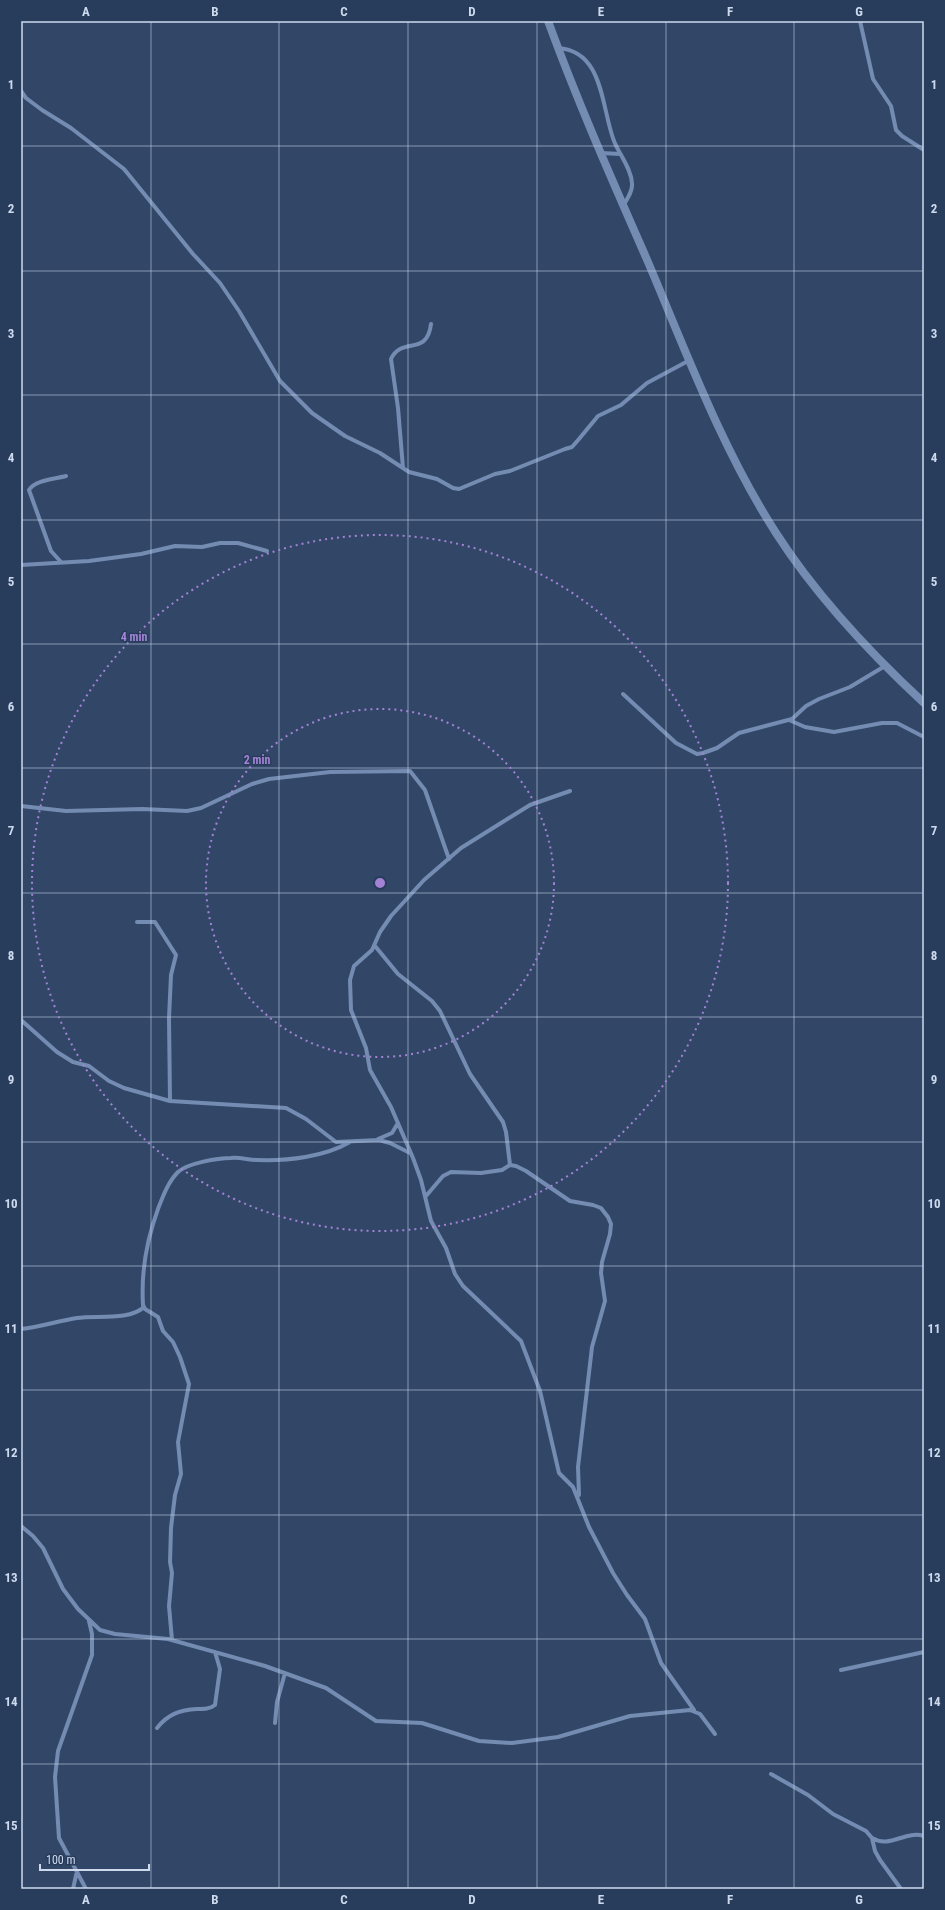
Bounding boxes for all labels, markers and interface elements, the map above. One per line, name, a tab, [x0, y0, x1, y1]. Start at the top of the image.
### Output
text: A	[82, 4, 90, 19]
text: B	[211, 4, 219, 19]
text: C	[340, 4, 348, 19]
text: D	[468, 4, 476, 19]
text: E	[598, 4, 605, 19]
text: F	[727, 4, 733, 19]
text: G	[855, 4, 863, 19]
text: 1	[8, 77, 14, 92]
text: 1	[931, 77, 937, 92]
text: 2	[8, 201, 15, 216]
text: 2	[931, 201, 938, 216]
text: 3	[8, 326, 14, 341]
text: 3	[931, 326, 937, 341]
text: 4	[8, 450, 15, 465]
text: 4	[931, 450, 938, 465]
text: 5	[8, 574, 15, 589]
text: 5	[931, 574, 938, 589]
text: 4 min	[121, 630, 147, 644]
text: 6	[8, 699, 15, 714]
text: 6	[931, 699, 938, 714]
text: 2 min	[244, 753, 270, 767]
text: 7	[8, 823, 15, 838]
text: 7	[931, 823, 938, 838]
centre of rings	[373, 876, 387, 890]
text: 8	[8, 948, 14, 963]
text: 8	[931, 948, 937, 963]
text: 9	[8, 1072, 14, 1087]
text: 9	[931, 1072, 937, 1087]
text: 10	[4, 1196, 18, 1211]
text: 10	[927, 1196, 941, 1211]
text: 11	[4, 1321, 18, 1336]
text: 11	[927, 1321, 941, 1336]
text: 12	[4, 1445, 18, 1460]
text: 12	[927, 1445, 941, 1460]
text: 13	[4, 1570, 18, 1585]
text: 13	[927, 1570, 941, 1585]
text: 14	[4, 1694, 18, 1709]
text: 14	[927, 1694, 941, 1709]
text: 15	[4, 1818, 18, 1833]
text: 15	[927, 1818, 941, 1833]
scale bar	[40, 1846, 149, 1872]
text: 100 m	[46, 1853, 76, 1867]
text: A	[82, 1892, 90, 1907]
text: B	[211, 1892, 219, 1907]
text: C	[340, 1892, 348, 1907]
text: D	[468, 1892, 476, 1907]
text: E	[598, 1892, 605, 1907]
text: F	[727, 1892, 733, 1907]
text: G	[855, 1892, 863, 1907]

